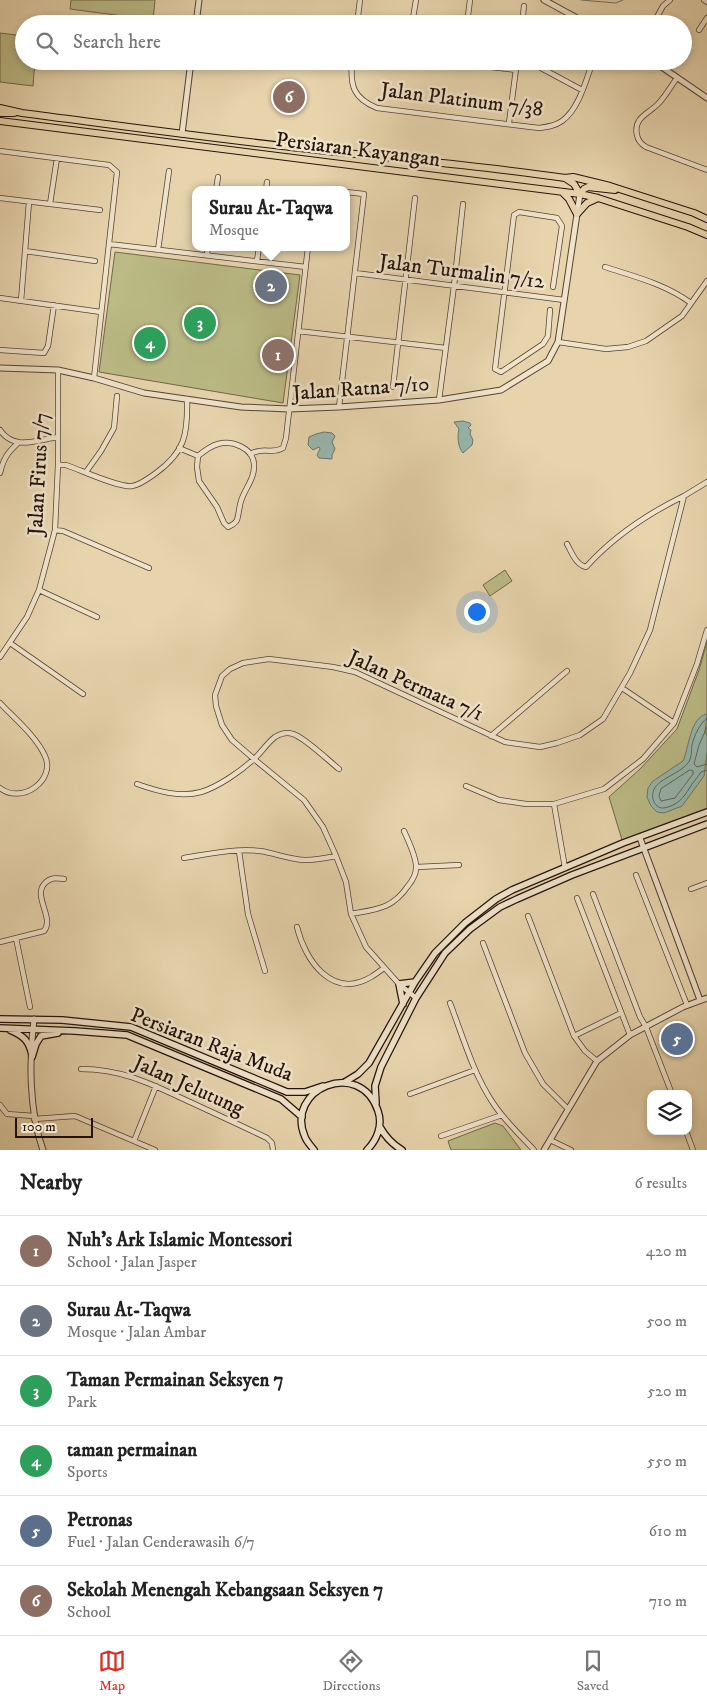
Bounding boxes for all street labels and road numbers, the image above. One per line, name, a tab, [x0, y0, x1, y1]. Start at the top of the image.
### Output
street label: Jalan Platinum 7/38	[377, 77, 545, 123]
street label: Persiaran Kayangan	[274, 127, 442, 173]
street label: Jalan Turmalin 7/12	[376, 249, 547, 295]
street label: Jalan Ratna 7/10	[290, 371, 430, 407]
street label: Jalan Firus 7/7	[23, 412, 55, 538]
street label: Jalan Permata 7/1	[342, 644, 487, 727]
street label: Persiaran Raja Muda	[127, 1002, 297, 1088]
street label: Jalan Jelutung	[127, 1049, 249, 1122]

